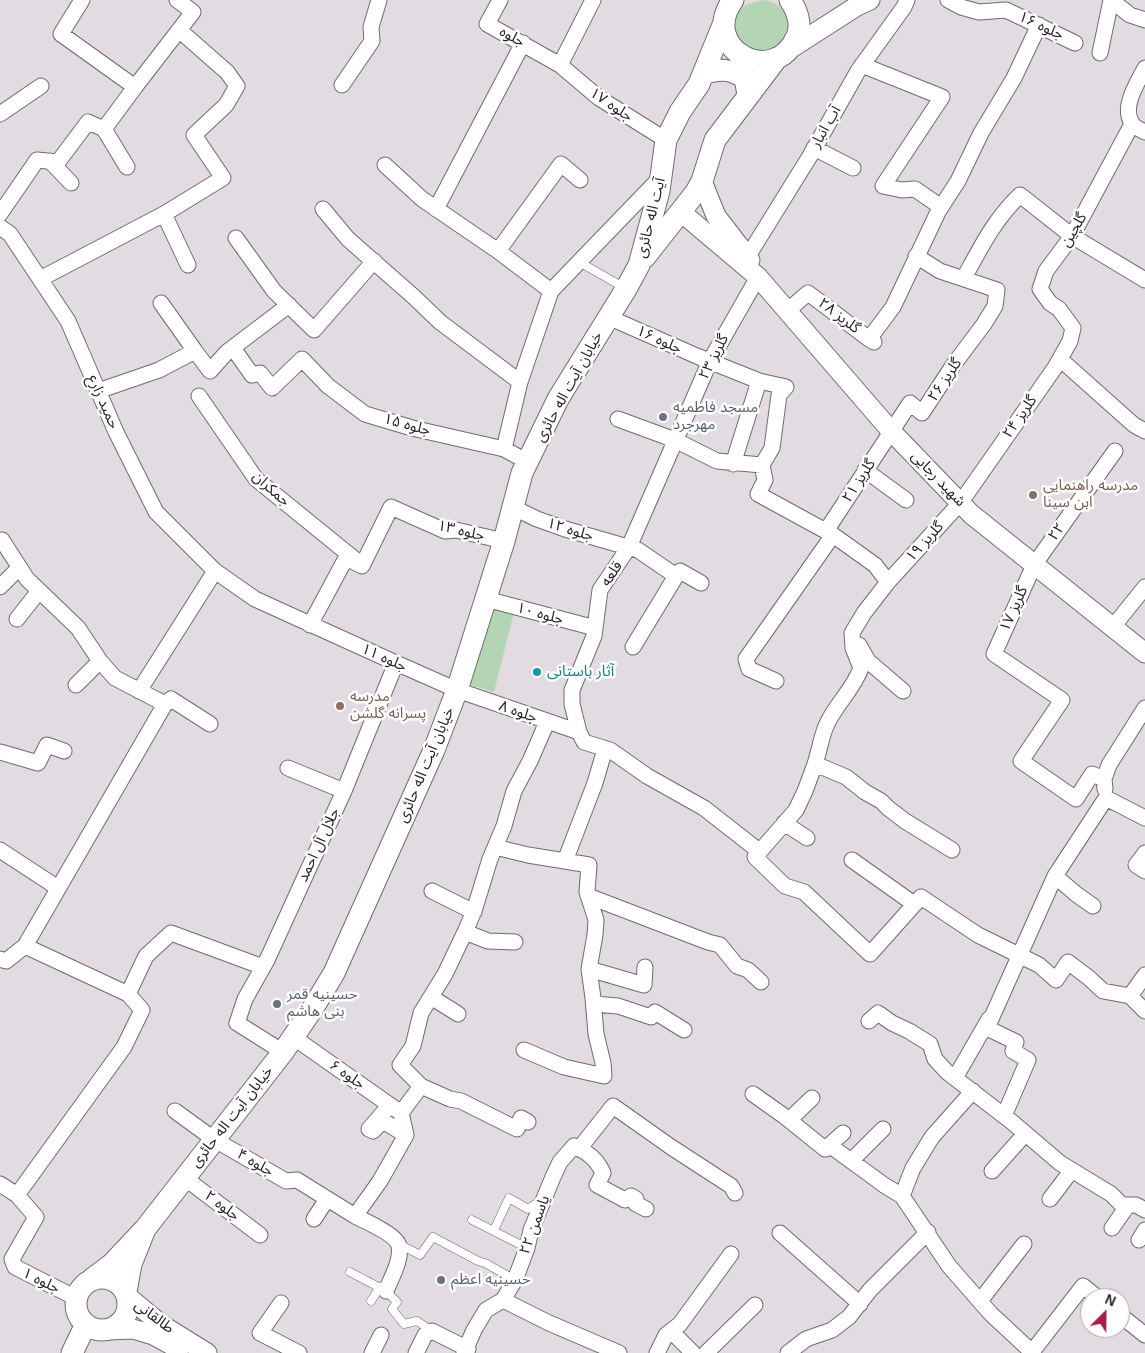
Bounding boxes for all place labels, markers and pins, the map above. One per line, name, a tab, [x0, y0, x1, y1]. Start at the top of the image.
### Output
place label: مسجد فاطمیه مهرجرد	[673, 399, 758, 434]
marker: مسجد فاطمیه مهرجرد	[657, 411, 669, 423]
place label: مدرسه راهنمایی ابن سینا	[1043, 477, 1138, 512]
marker: مدرسه راهنمایی ابن سینا	[1027, 489, 1039, 501]
place label: آثار باستانی	[547, 663, 614, 681]
marker: آثار باستانی	[531, 666, 543, 678]
place label: مدرسه پسرانه گلشن	[350, 688, 426, 723]
marker: مدرسه پسرانه گلشن	[334, 700, 346, 712]
place label: حسینیه قمر بنی هاشم	[287, 986, 358, 1021]
marker: حسینیه قمر بنی هاشم	[271, 998, 283, 1010]
place label: حسینیه اعظم	[451, 1271, 531, 1289]
marker: حسینیه اعظم	[435, 1274, 447, 1286]

